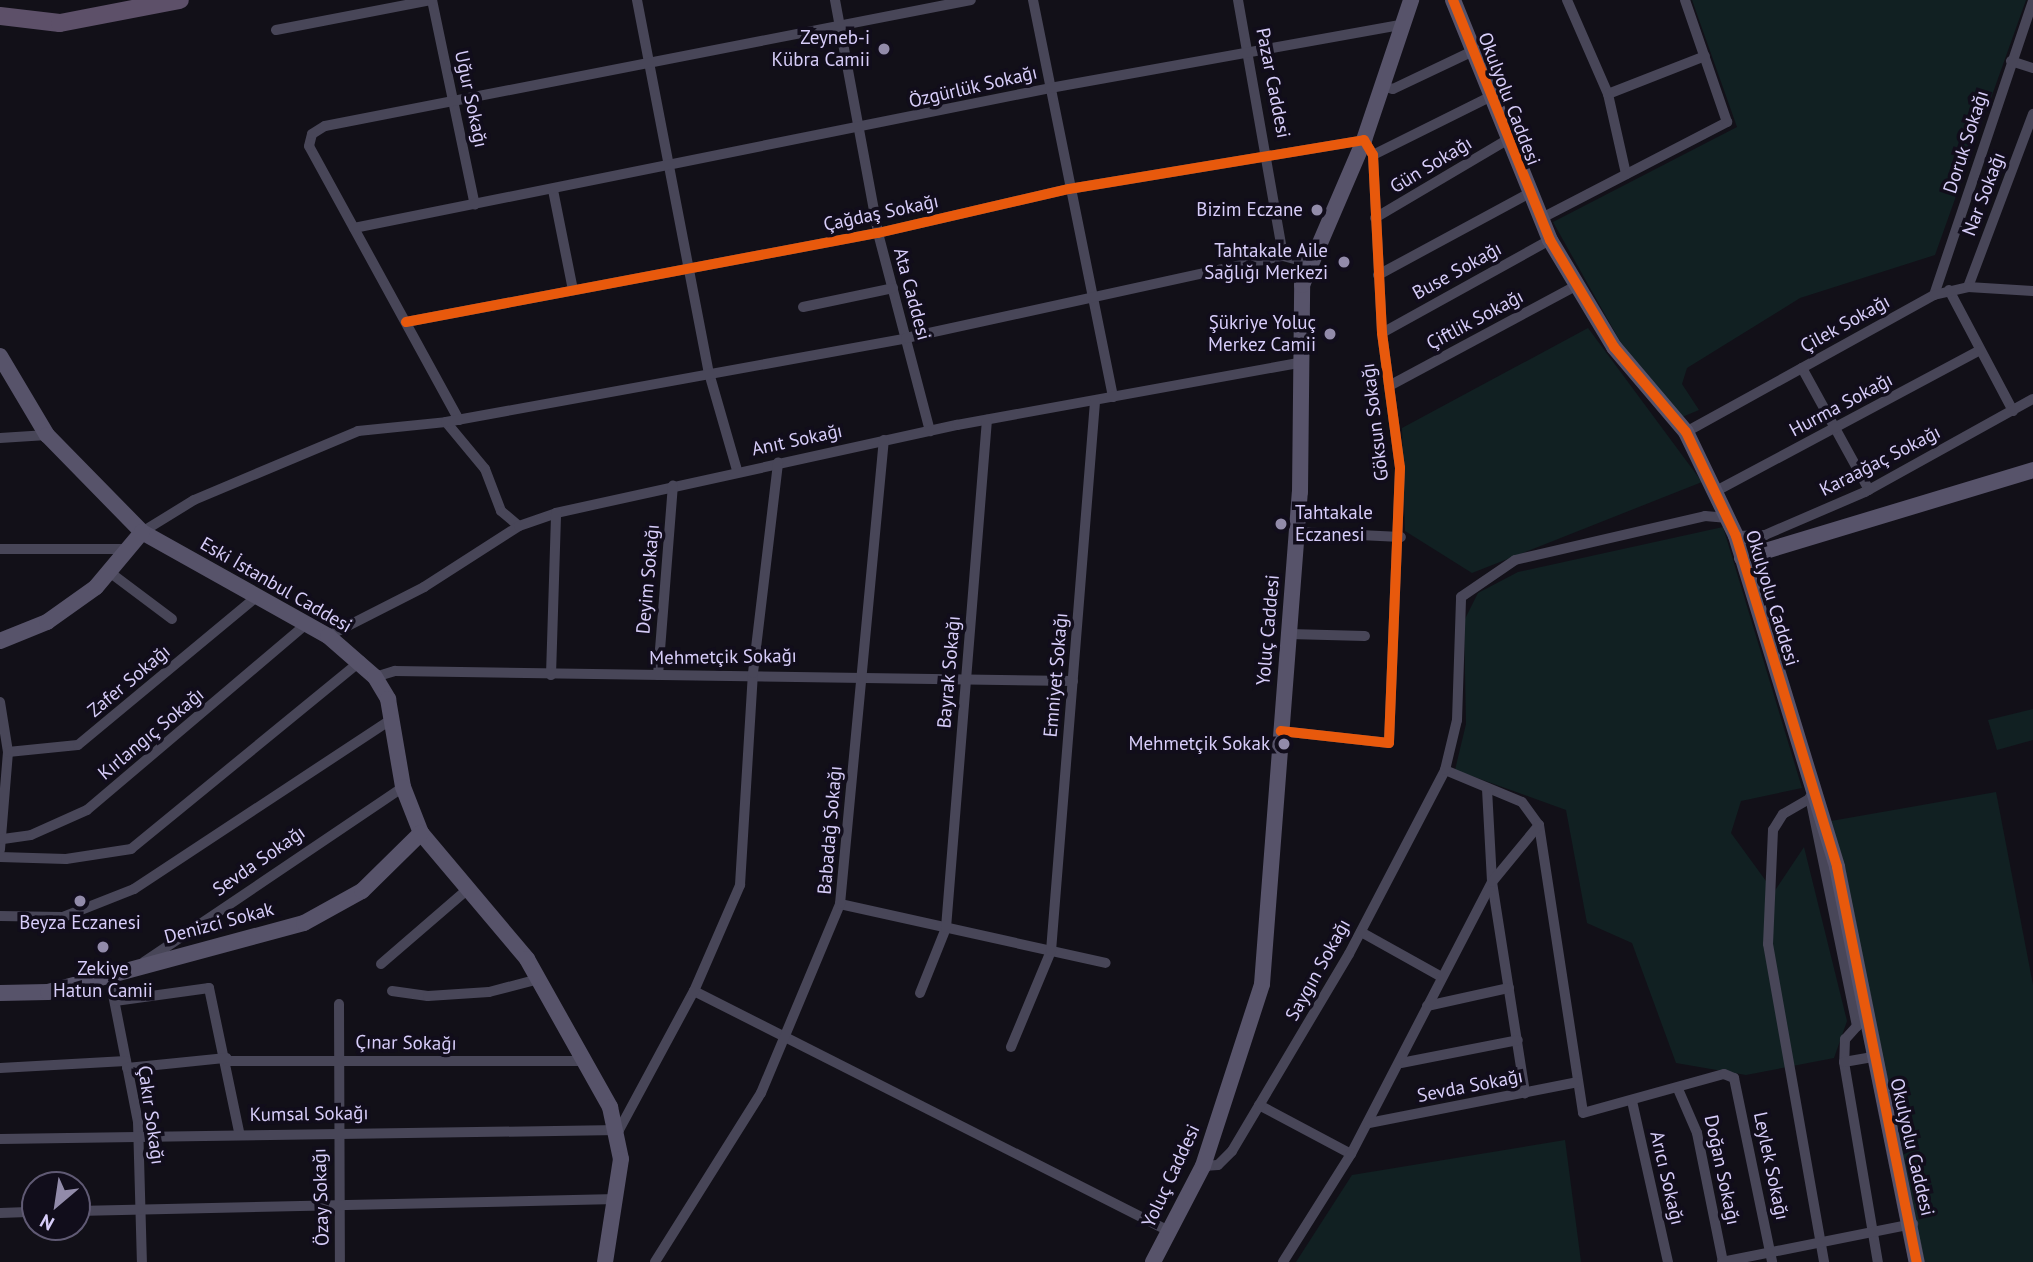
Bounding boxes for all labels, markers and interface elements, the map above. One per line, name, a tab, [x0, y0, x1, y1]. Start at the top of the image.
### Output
street label: Pazar Caddesi	[1251, 26, 1295, 140]
place label: Zeyneb-i Kübra Camii	[771, 27, 870, 71]
street label: Okulyolu Caddesi	[1473, 29, 1545, 169]
marker: Zeyneb-i Kübra Camii	[876, 41, 892, 57]
street label: Uğur Sokağı	[450, 48, 492, 150]
street label: Özgürlük Sokağı	[906, 61, 1040, 113]
street label: Doruk Sokağı	[1939, 87, 1993, 197]
street label: Gün Sokağı	[1386, 132, 1476, 198]
street label: Nar Sokağı	[1958, 149, 2010, 239]
street label: Çağdaş Sokağı	[821, 190, 941, 236]
place label: Bizim Eczane	[1196, 199, 1303, 221]
marker: Bizim Eczane	[1309, 202, 1325, 218]
street label: Buse Sokağı	[1409, 237, 1505, 305]
place label: Tahtakale Aile Sağlığı Merkezi	[1204, 240, 1328, 284]
street label: Ata Caddesi	[889, 245, 935, 343]
marker: Tahtakale Aile Sağlığı Merkezi	[1334, 252, 1354, 272]
street label: Çiftlik Sokağı	[1422, 285, 1528, 355]
street label: Çilek Sokağı	[1796, 290, 1894, 358]
place label: Şükriye Yoluç Merkez Camii	[1207, 312, 1316, 356]
marker: Şükriye Yoluç Merkez Camii	[1322, 326, 1338, 342]
street label: Göksun Sokağı	[1356, 362, 1394, 482]
street label: Hurma Sokağı	[1786, 368, 1896, 442]
street label: Anıt Sokağı	[750, 419, 844, 461]
street label: Karaağaç Sokağı	[1816, 421, 1944, 501]
place label: Tahtakale Eczanesi	[1295, 502, 1373, 546]
marker: Tahtakale Eczanesi	[1273, 516, 1289, 532]
street label: Deyim Sokağı	[632, 523, 664, 635]
street label: Okulyolu Caddesi	[1741, 527, 1803, 669]
street label: Eski İstanbul Caddesi	[196, 532, 356, 638]
street label: Yoluç Caddesi	[1252, 573, 1284, 687]
street label: Emniyet Sokağı	[1039, 612, 1073, 738]
street label: Bayrak Sokağı	[933, 614, 965, 730]
street label: Zafer Sokağı	[83, 640, 175, 722]
street label: Mehmetçik Sokağı	[649, 644, 797, 670]
street label: Kırlangıç Sokağı	[93, 683, 209, 785]
place label: Mehmetçik Sokak	[1128, 733, 1270, 755]
marker: Mehmetçik Sokak	[1276, 736, 1292, 752]
street label: Babadağ Sokağı	[813, 765, 847, 895]
street label: Sevda Sokağı	[209, 821, 309, 901]
marker: Beyza Eczanesi	[72, 893, 88, 909]
street label: Denizci Sokak	[162, 897, 276, 949]
place label: Beyza Eczanesi	[19, 912, 141, 934]
street label: Saygın Sokağı	[1281, 915, 1355, 1025]
marker: Zekiye Hatun Camii	[95, 939, 111, 955]
place label: Zekiye Hatun Camii	[53, 958, 153, 1002]
street label: Çınar Sokağı	[355, 1031, 457, 1055]
street label: Çakır Sokağı	[133, 1064, 169, 1166]
street label: Sevda Sokağı	[1415, 1065, 1525, 1107]
street label: Okulyolu Caddesi	[1885, 1076, 1939, 1218]
street label: Kumsal Sokağı	[249, 1102, 369, 1126]
street label: Leylek Sokağı	[1748, 1110, 1794, 1222]
street label: Doğan Sokağı	[1699, 1113, 1745, 1227]
street label: Yoluç Caddesi	[1137, 1121, 1205, 1231]
street label: Arıcı Sokağı	[1645, 1129, 1689, 1227]
street label: Özay Sokağı	[308, 1147, 334, 1247]
north arrow	[21, 1171, 91, 1241]
text: N	[36, 1209, 58, 1236]

